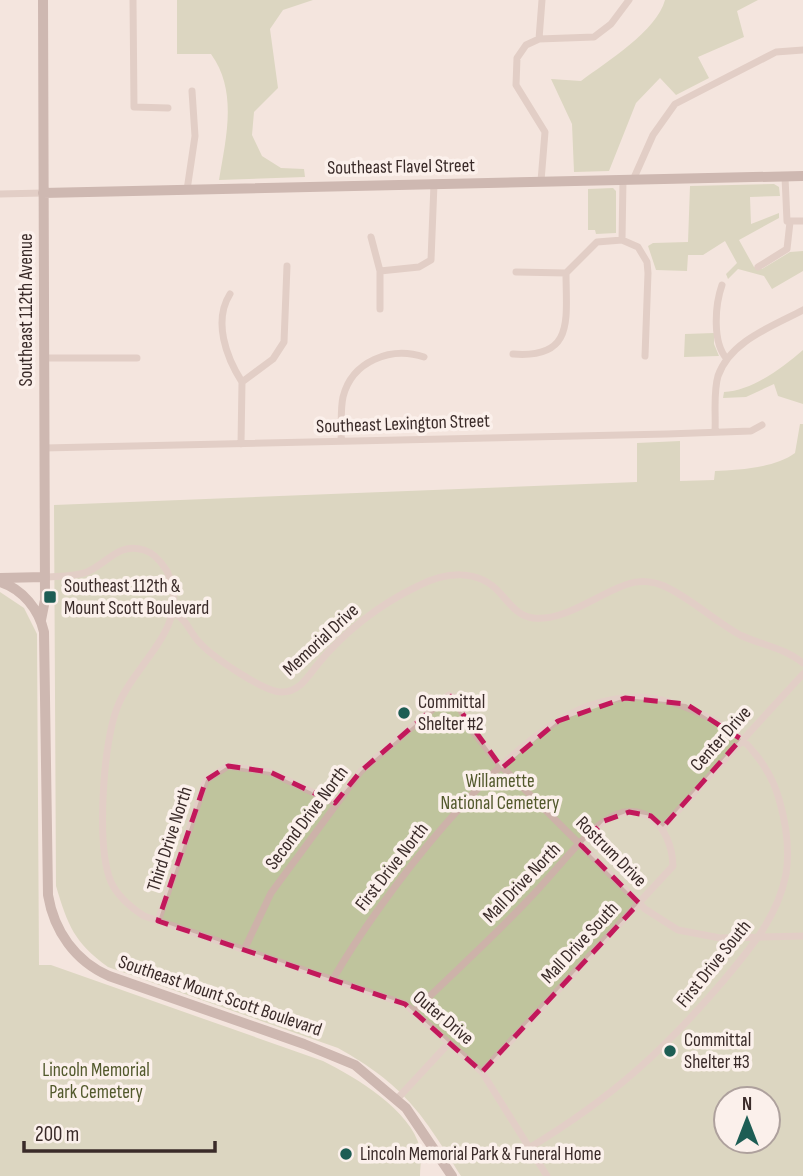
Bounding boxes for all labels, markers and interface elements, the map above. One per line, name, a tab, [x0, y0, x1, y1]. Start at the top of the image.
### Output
street label: Southeast Flavel Street	[327, 154, 475, 180]
street label: Southeast 112th Avenue	[15, 233, 38, 387]
street label: Southeast Lexington Street	[316, 409, 490, 439]
place label: Southeast 112th & Mount Scott Boulevard	[64, 575, 209, 620]
marker: Southeast 112th & Mount Scott Boulevard	[42, 589, 58, 605]
street label: Memorial Drive	[278, 599, 364, 681]
place label: Committal Shelter #2	[418, 691, 485, 736]
street label: Center Drive	[686, 702, 756, 776]
marker: Committal Shelter #2	[396, 705, 412, 721]
street label: Second Drive North	[261, 762, 353, 874]
park label: Willamette National Cemetery	[441, 770, 560, 815]
street label: Third Drive North	[142, 784, 198, 894]
street label: Rostrum Drive	[571, 812, 651, 892]
street label: First Drive North	[351, 818, 433, 916]
street label: Mall Drive North	[478, 838, 566, 928]
street label: Mall Drive South	[537, 898, 623, 988]
street label: First Drive South	[672, 916, 756, 1012]
street label: Southeast Mount Scott Boulevard	[115, 950, 325, 1042]
street label: Outer Drive	[408, 986, 478, 1050]
place label: Committal Shelter #3	[684, 1029, 751, 1074]
marker: Committal Shelter #3	[662, 1043, 678, 1059]
park label: Lincoln Memorial Park Cemetery	[42, 1059, 150, 1104]
north arrow	[712, 1085, 782, 1155]
text: N	[742, 1093, 752, 1116]
scale bar	[24, 1110, 215, 1154]
text: 200 m	[35, 1122, 79, 1147]
place label: Lincoln Memorial Park & Funeral Home	[360, 1143, 601, 1166]
marker: Lincoln Memorial Park & Funeral Home	[338, 1146, 354, 1162]

